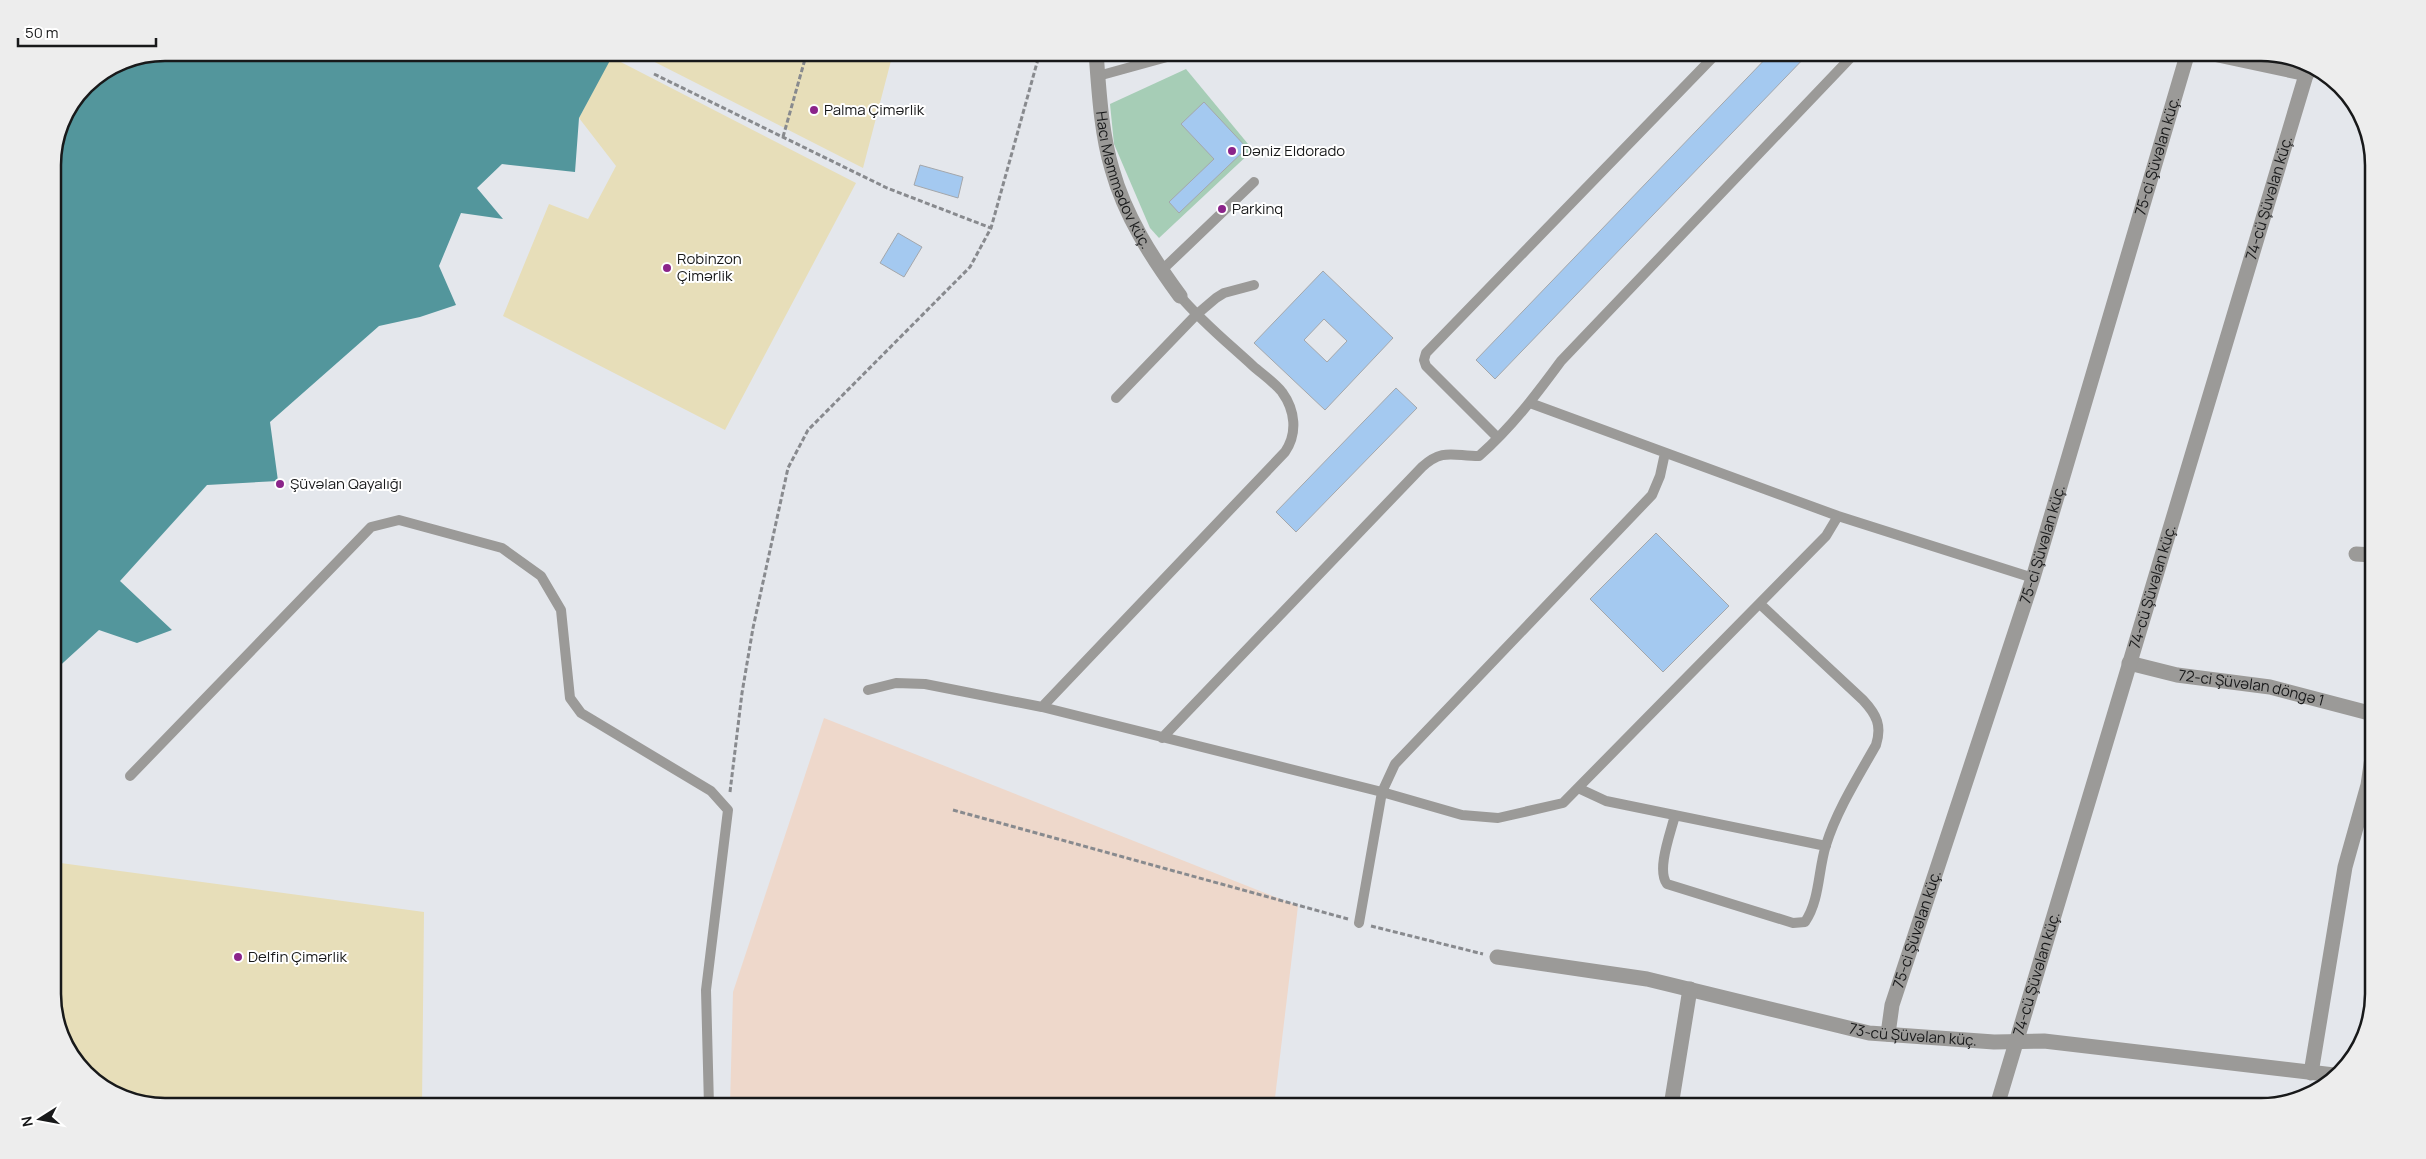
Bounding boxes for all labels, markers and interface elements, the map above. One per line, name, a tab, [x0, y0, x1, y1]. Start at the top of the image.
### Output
scale bar	[18, 15, 155, 47]
text: 50 m	[25, 22, 59, 43]
street label: 75-ci Şüvəlan küç.	[2129, 94, 2184, 218]
place label: Palma Çimərlik	[824, 99, 925, 120]
marker: Palma Çimərlik	[808, 104, 820, 116]
street label: Hacı Məmmədov küç.	[1091, 110, 1157, 253]
street label: 74-cü Şüvəlan küç.	[2240, 133, 2297, 262]
place label: Dəniz Eldorado	[1242, 140, 1345, 161]
marker: Dəniz Eldorado	[1226, 145, 1238, 157]
place label: Parkinq	[1232, 198, 1283, 219]
marker: Parkinq	[1216, 203, 1228, 215]
place label: Robinzon Çimərlik	[677, 248, 742, 286]
marker: Robinzon Çimərlik	[661, 262, 673, 274]
place label: Şüvəlan Qayalığı	[290, 473, 402, 494]
marker: Şüvəlan Qayalığı	[274, 478, 286, 490]
street label: 75-ci Şüvəlan küç.	[2014, 482, 2070, 606]
street label: 74-cü Şüvəlan küç.	[2124, 522, 2181, 651]
street label: 72-ci Şüvəlan döngə 1	[2177, 664, 2327, 711]
street label: 75-ci Şüvəlan küç.	[1887, 867, 1946, 991]
street label: 74-cü Şüvəlan küç.	[2008, 909, 2065, 1038]
place label: Delfin Çimərlik	[248, 946, 347, 967]
marker: Delfin Çimərlik	[232, 951, 244, 963]
street label: 73-cü Şüvəlan küç.	[1847, 1017, 1978, 1051]
north arrow	[15, 1094, 65, 1144]
text: N	[16, 1115, 37, 1128]

